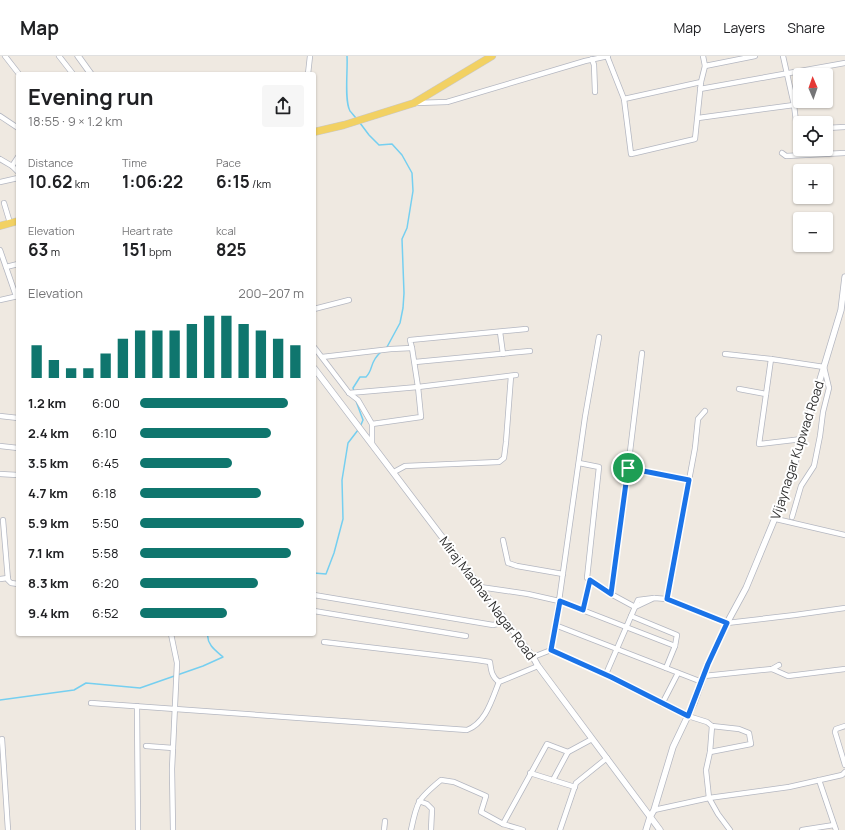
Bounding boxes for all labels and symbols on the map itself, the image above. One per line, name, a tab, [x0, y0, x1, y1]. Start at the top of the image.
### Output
north arrow	[793, 68, 833, 108]
street label: Vijaynagar Kupwad Road	[766, 378, 828, 522]
pin	[611, 451, 645, 485]
street label: Miraj Madhav Nagar Road	[436, 533, 540, 663]

